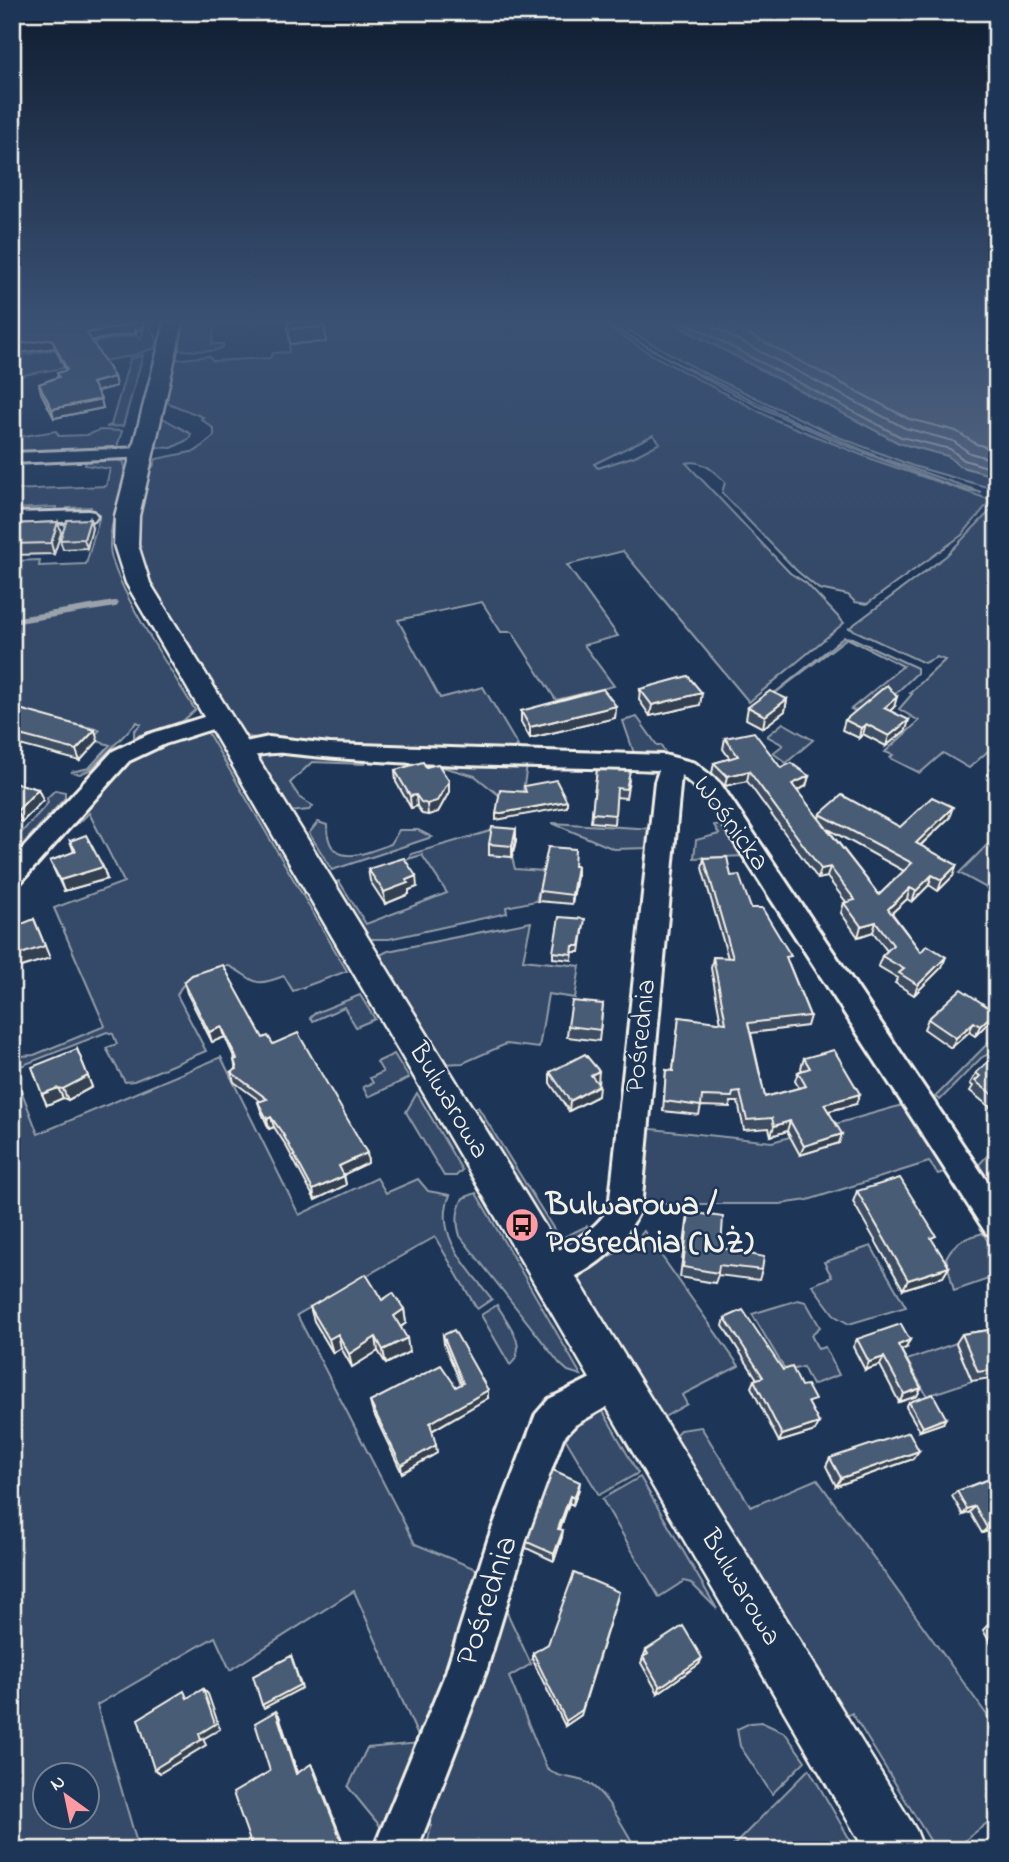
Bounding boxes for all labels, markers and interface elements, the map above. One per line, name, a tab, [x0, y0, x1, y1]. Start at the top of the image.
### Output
street label: Wośnicka	[681, 768, 779, 880]
street label: Pośrednia	[616, 977, 668, 1095]
street label: Bulwarowa	[397, 1034, 499, 1167]
place label: Bulwarowa / Pośrednia (NŻ)	[544, 1182, 754, 1268]
bus stop icon: Bulwarowa / Pośrednia (NŻ)	[503, 1206, 541, 1244]
street label: Bulwarowa	[689, 1521, 791, 1654]
street label: Pośrednia	[444, 1530, 532, 1672]
north arrow	[32, 1760, 102, 1830]
text: N	[45, 1769, 71, 1799]

